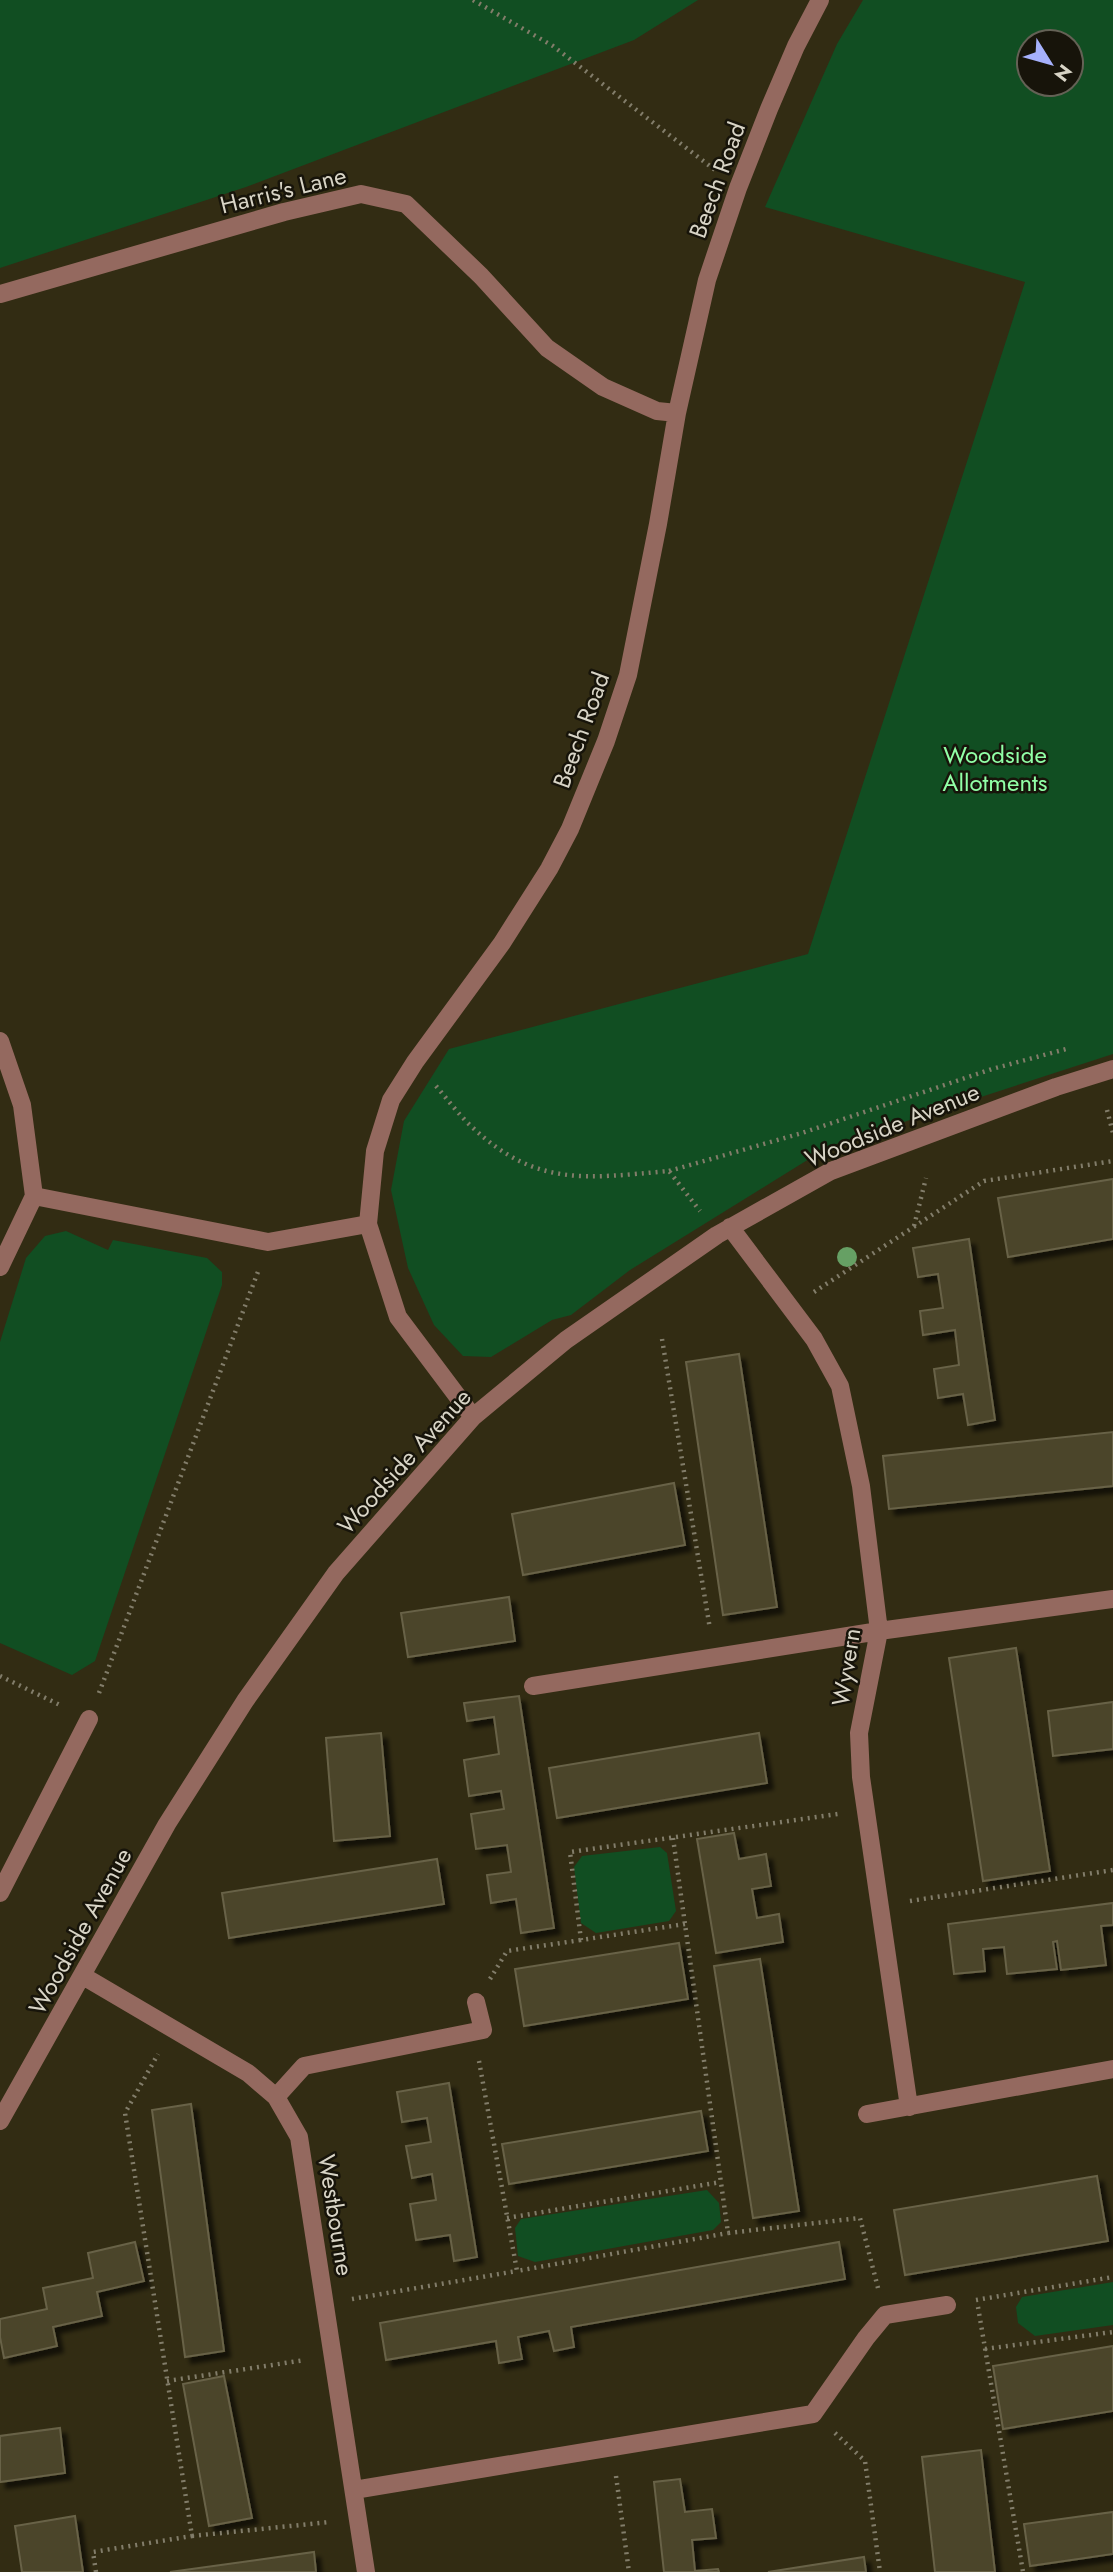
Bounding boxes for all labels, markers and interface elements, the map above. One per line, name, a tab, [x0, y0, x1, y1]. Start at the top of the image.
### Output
north arrow	[1015, 28, 1085, 98]
text: N	[1048, 59, 1079, 87]
street label: Beech Road	[680, 117, 754, 243]
street label: Harris's Lane	[216, 157, 350, 223]
street label: Beech Road	[544, 667, 618, 793]
park label: Woodside Allotments	[943, 737, 1047, 800]
street label: Woodside Avenue	[799, 1074, 985, 1176]
street label: Woodside Avenue	[329, 1380, 479, 1542]
street label: Wyvern	[823, 1626, 869, 1708]
street label: Woodside Avenue	[20, 1841, 140, 2021]
street label: Westbourne	[309, 2152, 363, 2278]

